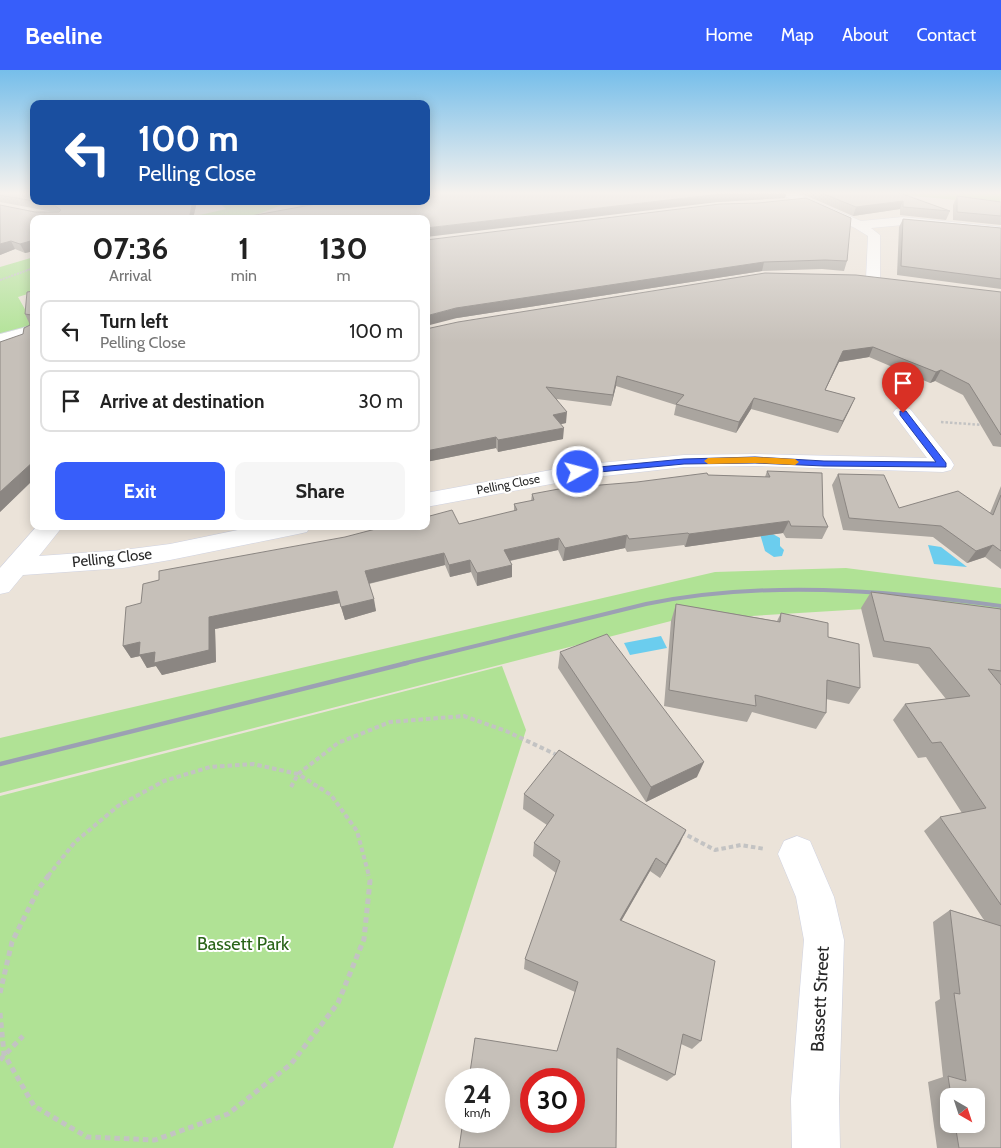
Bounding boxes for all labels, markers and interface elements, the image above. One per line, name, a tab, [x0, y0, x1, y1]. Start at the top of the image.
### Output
text: Beeline	[25, 21, 102, 50]
text: Home	[705, 24, 753, 46]
text: Map	[781, 24, 814, 46]
text: About	[842, 24, 888, 46]
text: Contact	[916, 24, 976, 46]
text: 100 m	[138, 117, 239, 160]
icon: left	[55, 120, 120, 185]
text: Pelling Close	[138, 160, 256, 187]
text: 07:36	[92, 230, 168, 267]
text: 1	[238, 230, 249, 267]
text: 130	[319, 230, 368, 267]
text: Arrival	[109, 266, 152, 285]
text: min	[231, 266, 257, 285]
text: m	[336, 266, 351, 285]
text: Turn left	[100, 310, 168, 333]
icon: left	[57, 317, 85, 345]
text: 100 m	[349, 320, 403, 343]
text: Pelling Close	[100, 333, 186, 352]
pin	[882, 362, 924, 413]
icon: arrive	[889, 369, 917, 397]
icon: arrive	[57, 387, 85, 415]
text: Arrive at destination	[100, 390, 264, 413]
text: 30 m	[359, 390, 403, 413]
position arrow	[551, 445, 603, 497]
button: Exit	[55, 462, 225, 520]
button: Share	[235, 462, 405, 520]
street label: Pelling Close	[475, 471, 541, 497]
street label: Pelling Close	[71, 545, 153, 571]
park label: Bassett Park	[197, 933, 290, 955]
street label: Bassett Street	[806, 946, 834, 1052]
speed limit sign: 30	[520, 1068, 585, 1133]
text: 24	[463, 1079, 492, 1109]
north arrow	[940, 1088, 985, 1132]
map controls	[940, 1088, 985, 1133]
text: km/h	[464, 1105, 491, 1120]

